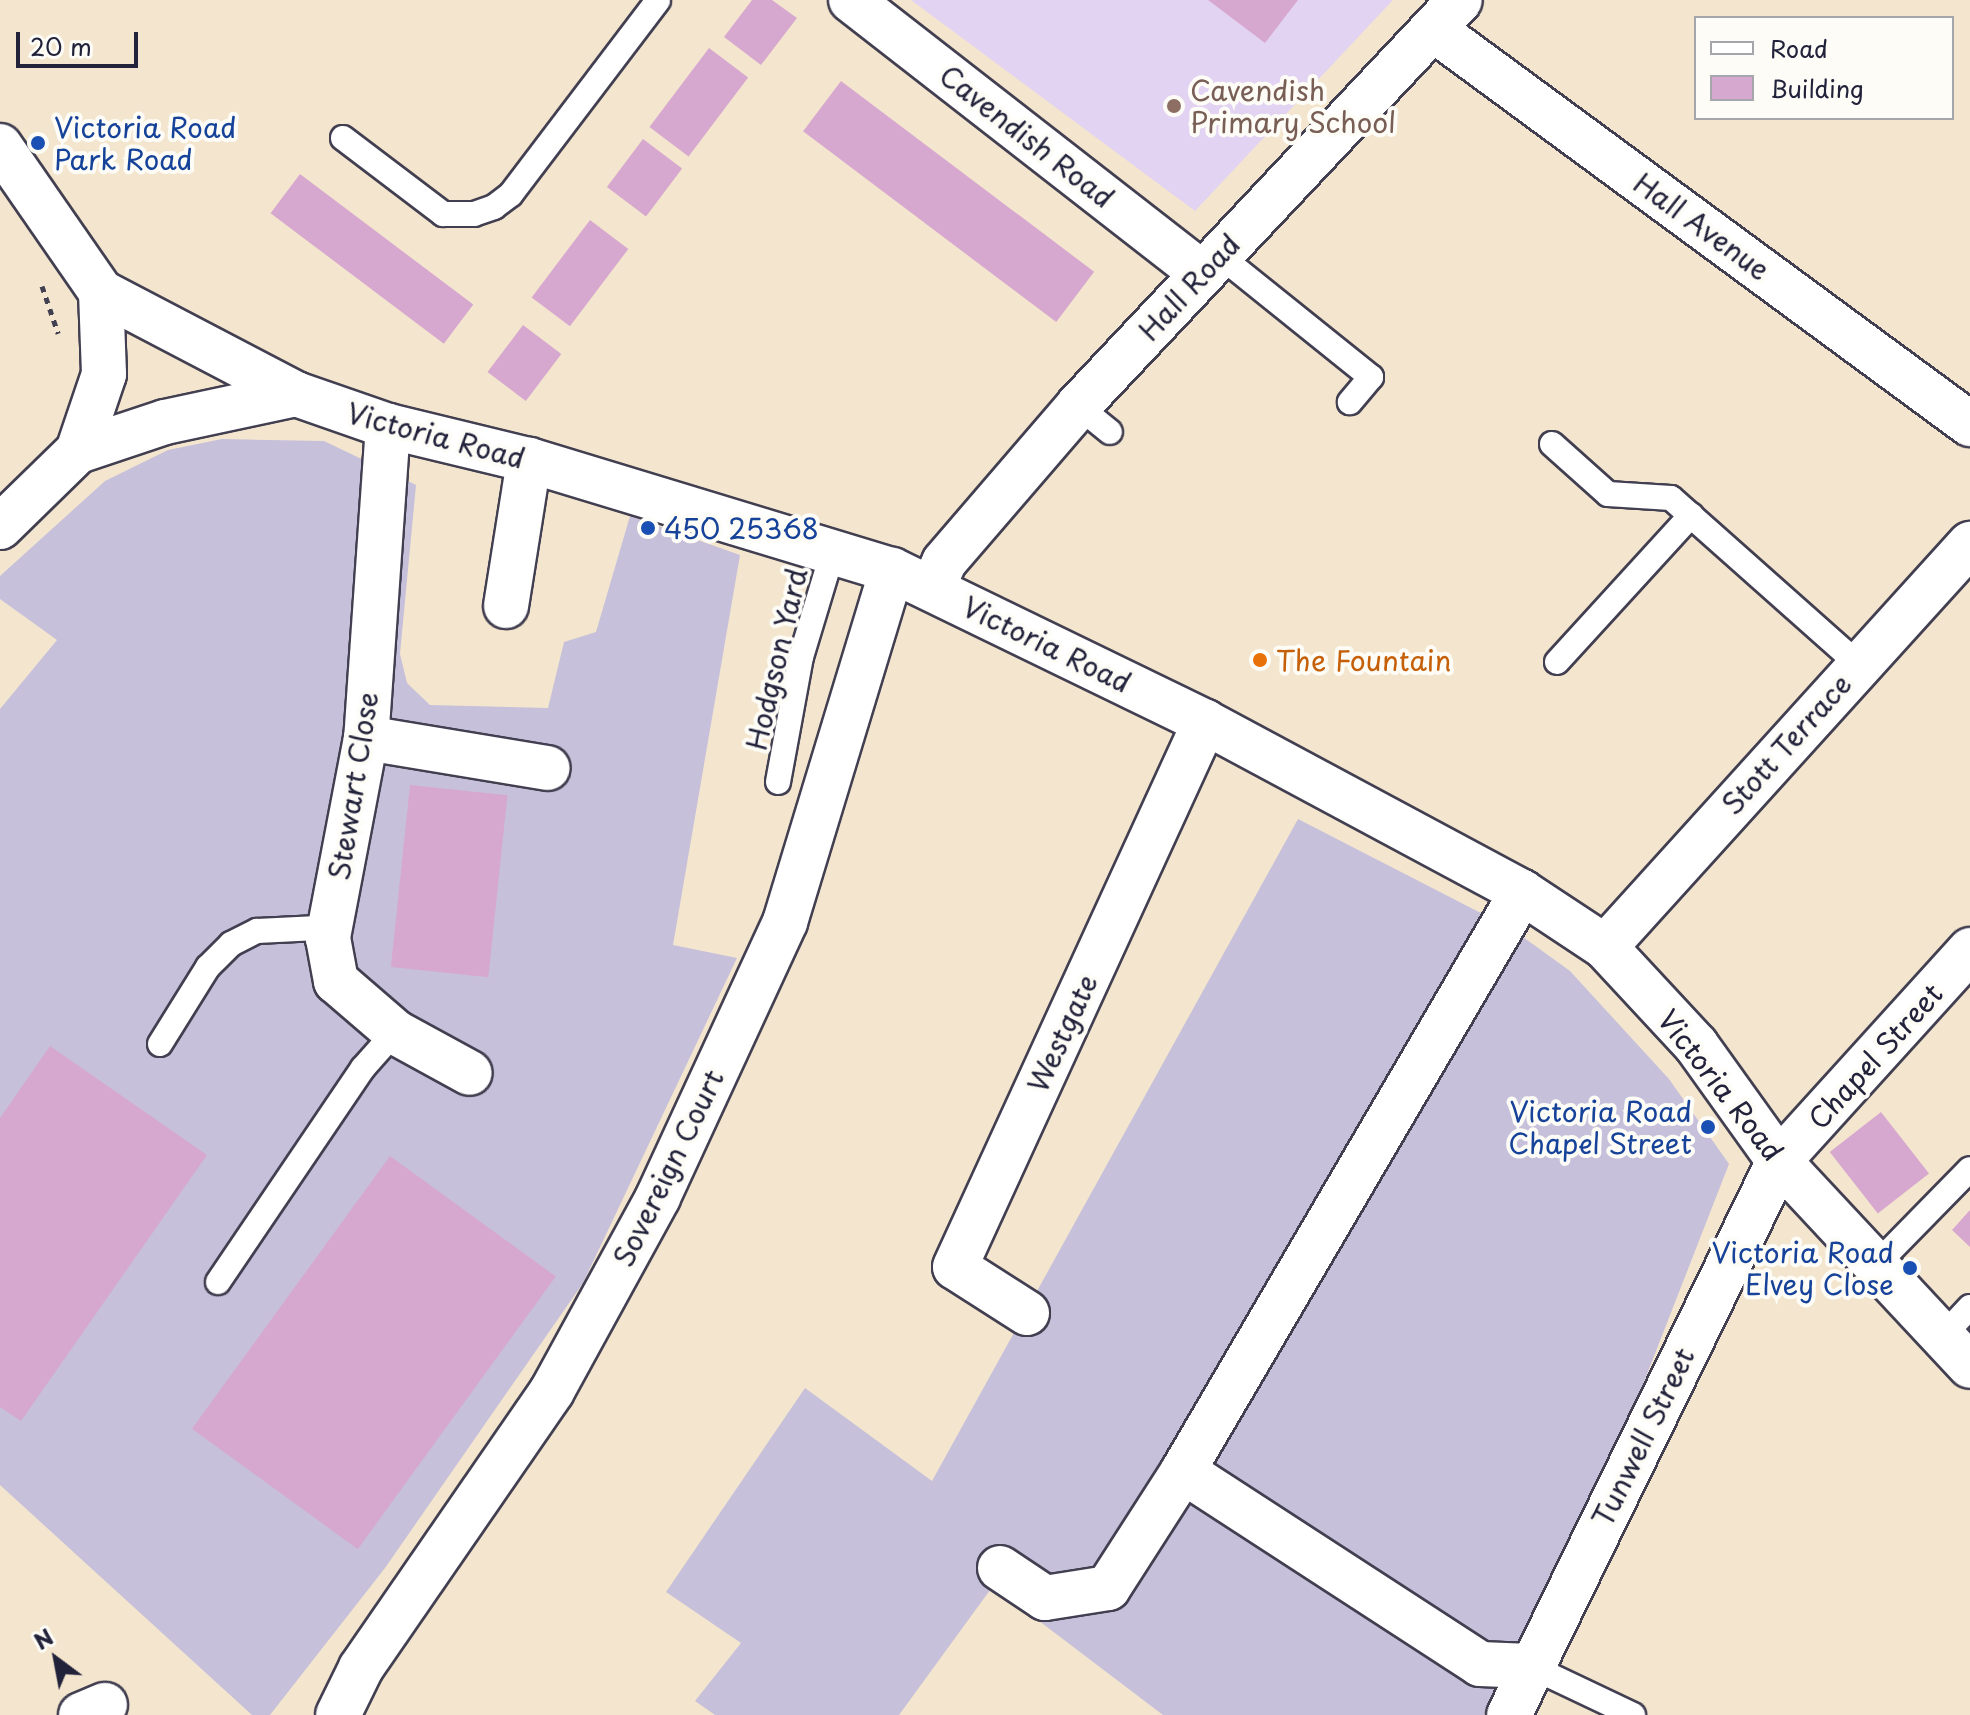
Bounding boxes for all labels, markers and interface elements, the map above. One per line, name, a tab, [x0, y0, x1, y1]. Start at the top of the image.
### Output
scale bar	[20, 16, 142, 66]
legend	[1694, 16, 1954, 120]
text: 20 m	[30, 28, 92, 64]
text: Road	[1770, 30, 1828, 66]
street label: Cavendish Road	[933, 58, 1121, 214]
text: Building	[1770, 70, 1864, 106]
place label: Cavendish Primary School	[1190, 73, 1396, 139]
marker: Cavendish Primary School	[1165, 97, 1183, 115]
place label: Victoria Road Park Road	[54, 110, 237, 176]
marker: Victoria Road Park Road	[29, 134, 47, 152]
street label: Hall Avenue	[1627, 165, 1777, 287]
street label: Hall Road	[1132, 227, 1246, 347]
street label: Victoria Road	[343, 395, 529, 475]
place label: 450 25368	[664, 511, 821, 545]
marker: 450 25368	[639, 519, 657, 537]
street label: Hodgson Yard	[739, 565, 813, 753]
street label: Victoria Road	[957, 589, 1137, 699]
place label: The Fountain	[1276, 643, 1452, 677]
marker: The Fountain	[1251, 651, 1269, 669]
street label: Stott Terrace	[1714, 667, 1858, 821]
street label: Stewart Close	[322, 690, 384, 882]
street label: Westgate	[1020, 969, 1104, 1097]
street label: Chapel Street	[1801, 976, 1949, 1136]
street label: Victoria Road	[1651, 1003, 1791, 1167]
street label: Sovereign Court	[606, 1063, 730, 1273]
place label: Victoria Road Chapel Street	[1507, 1094, 1692, 1160]
marker: Victoria Road Chapel Street	[1699, 1118, 1717, 1136]
place label: Victoria Road Elvey Close	[1711, 1235, 1894, 1301]
marker: Victoria Road Elvey Close	[1901, 1259, 1919, 1277]
street label: Tunwell Street	[1585, 1342, 1701, 1532]
north arrow	[16, 1619, 96, 1699]
text: N	[27, 1620, 59, 1657]

